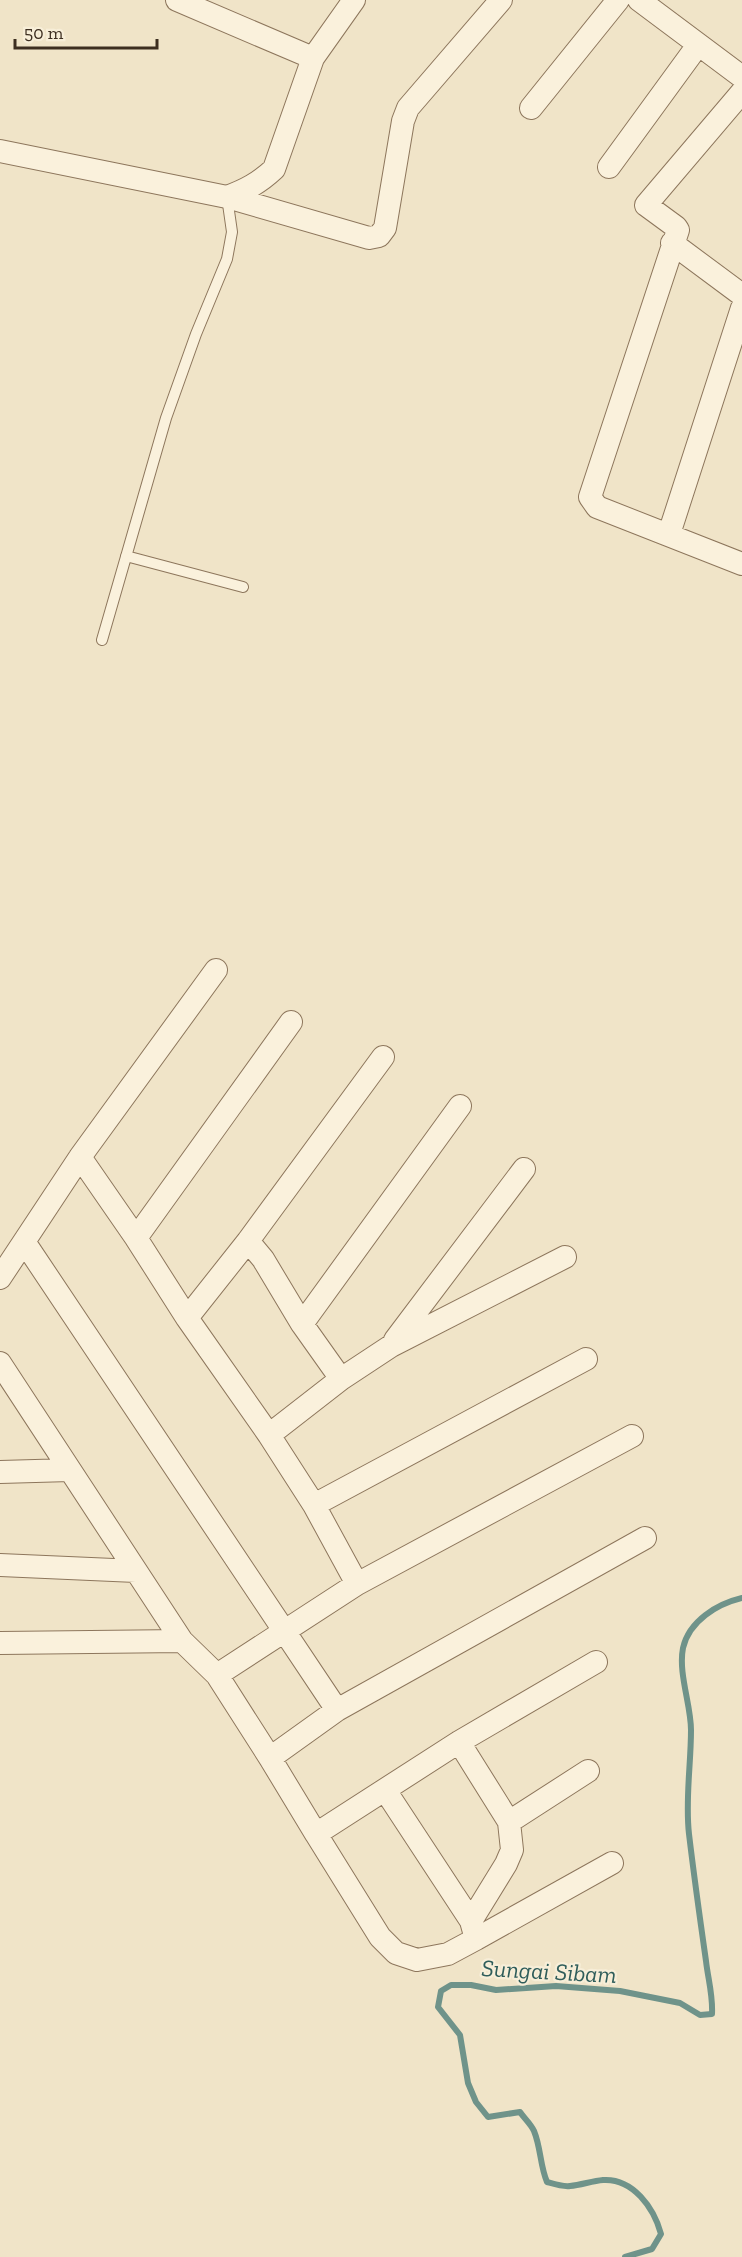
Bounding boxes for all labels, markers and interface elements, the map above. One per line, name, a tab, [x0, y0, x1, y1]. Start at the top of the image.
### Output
scale bar	[15, 12, 158, 50]
text: 50 m	[24, 22, 64, 44]
water label: Sungai Sibam	[481, 1953, 617, 1989]

